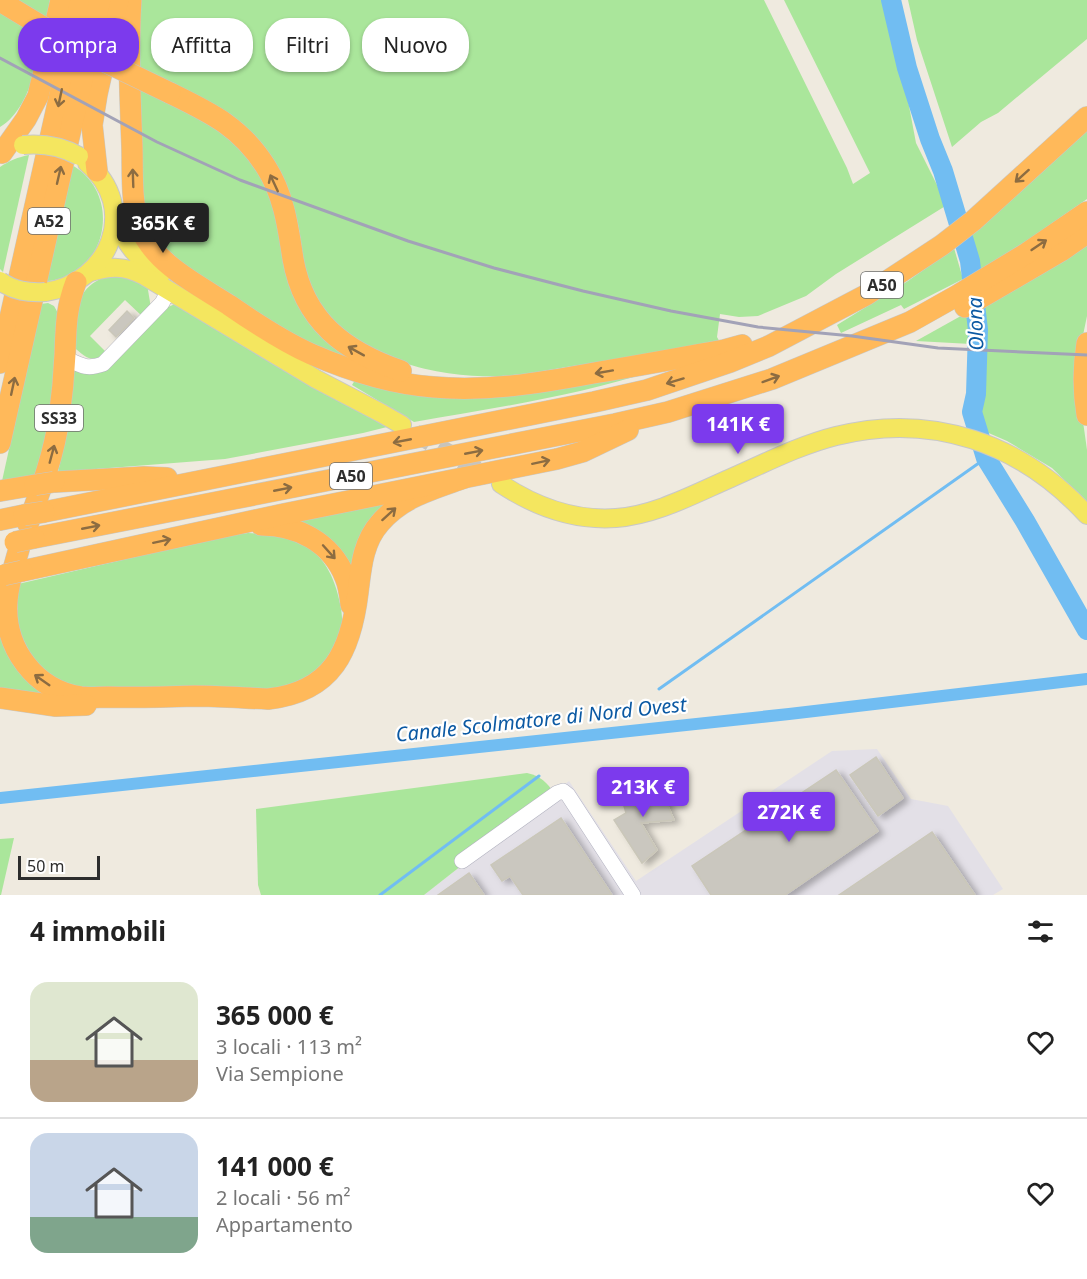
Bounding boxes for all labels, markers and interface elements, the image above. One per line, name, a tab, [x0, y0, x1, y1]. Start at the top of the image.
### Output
chip: Compra	[18, 18, 139, 72]
chip: Affitta	[151, 18, 253, 72]
chip: Filtri	[265, 18, 350, 72]
chip: Nuovo	[362, 18, 469, 72]
one-way arrow	[54, 88, 65, 107]
one-way arrow	[54, 166, 66, 185]
one-way arrow	[127, 168, 138, 188]
one-way arrow	[1015, 169, 1030, 183]
one-way arrow	[268, 174, 280, 192]
pin: 365K €	[114, 203, 212, 254]
road number: A52	[28, 208, 70, 234]
text: 365K €	[131, 209, 195, 236]
one-way arrow	[1030, 239, 1047, 252]
road number: A50	[861, 272, 903, 298]
water label: Olona	[961, 297, 989, 351]
one-way arrow	[348, 345, 366, 356]
one-way arrow	[595, 366, 614, 377]
one-way arrow	[761, 373, 780, 384]
one-way arrow	[666, 376, 685, 387]
one-way arrow	[8, 377, 19, 396]
pin: 141K €	[689, 404, 787, 455]
road number: SS33	[35, 405, 83, 431]
text: 141K €	[706, 410, 770, 437]
one-way arrow	[393, 436, 413, 447]
one-way arrow	[46, 445, 58, 464]
one-way arrow	[464, 446, 483, 457]
one-way arrow	[531, 456, 551, 467]
road number: A50	[330, 463, 372, 489]
one-way arrow	[272, 483, 292, 494]
one-way arrow	[382, 507, 397, 521]
one-way arrow	[81, 521, 101, 532]
one-way arrow	[151, 535, 171, 546]
one-way arrow	[322, 545, 336, 560]
one-way arrow	[35, 674, 51, 686]
water label: Canale Scolmatore di Nord Ovest	[394, 690, 689, 748]
pin: 213K €	[594, 767, 692, 818]
text: 213K €	[611, 773, 675, 800]
pin: 272K €	[740, 792, 838, 843]
text: 272K €	[757, 798, 821, 825]
scale bar	[18, 853, 100, 880]
text: 50 m	[27, 855, 64, 877]
text: 4 immobili	[30, 913, 166, 949]
icon: filters	[1024, 915, 1057, 948]
text: 365 000 €	[216, 997, 334, 1033]
icon: home	[78, 1006, 150, 1078]
icon: heart	[1024, 1026, 1057, 1059]
text: 3 locali · 113 m²	[216, 1033, 362, 1060]
text: Via Sempione	[216, 1060, 344, 1087]
text: 141 000 €	[216, 1148, 334, 1184]
icon: home	[78, 1157, 150, 1229]
icon: heart	[1024, 1177, 1057, 1210]
text: 2 locali · 56 m²	[216, 1184, 351, 1211]
text: Appartamento	[216, 1211, 353, 1238]

